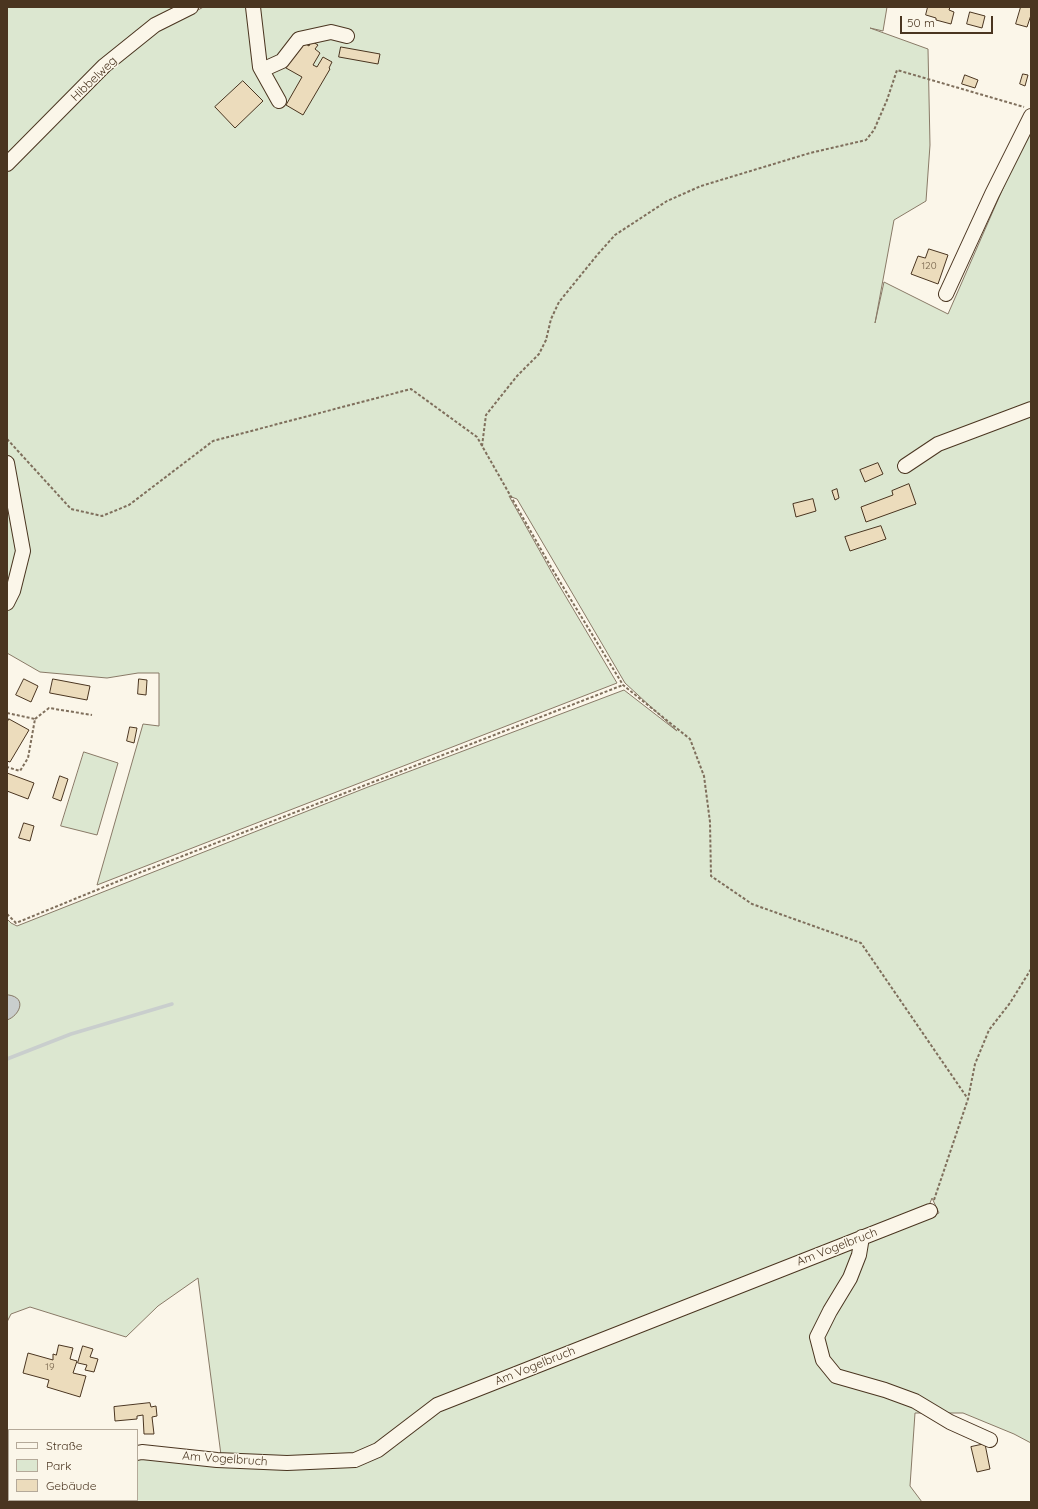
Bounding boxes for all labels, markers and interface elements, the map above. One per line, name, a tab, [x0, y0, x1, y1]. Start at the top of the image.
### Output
scale bar	[902, 8, 995, 34]
text: 50 m	[907, 15, 935, 30]
street label: Hibbelweg	[68, 54, 120, 104]
house number: 120	[921, 260, 937, 272]
street label: Am Vogelbruch	[795, 1225, 879, 1269]
street label: Am Vogelbruch	[493, 1343, 577, 1389]
house number: 19	[45, 1361, 55, 1373]
legend	[8, 1429, 138, 1501]
text: Straße	[46, 1438, 83, 1453]
street label: Am Vogelbruch	[182, 1449, 268, 1469]
text: Park	[46, 1458, 71, 1473]
text: Gebäude	[46, 1478, 96, 1493]

